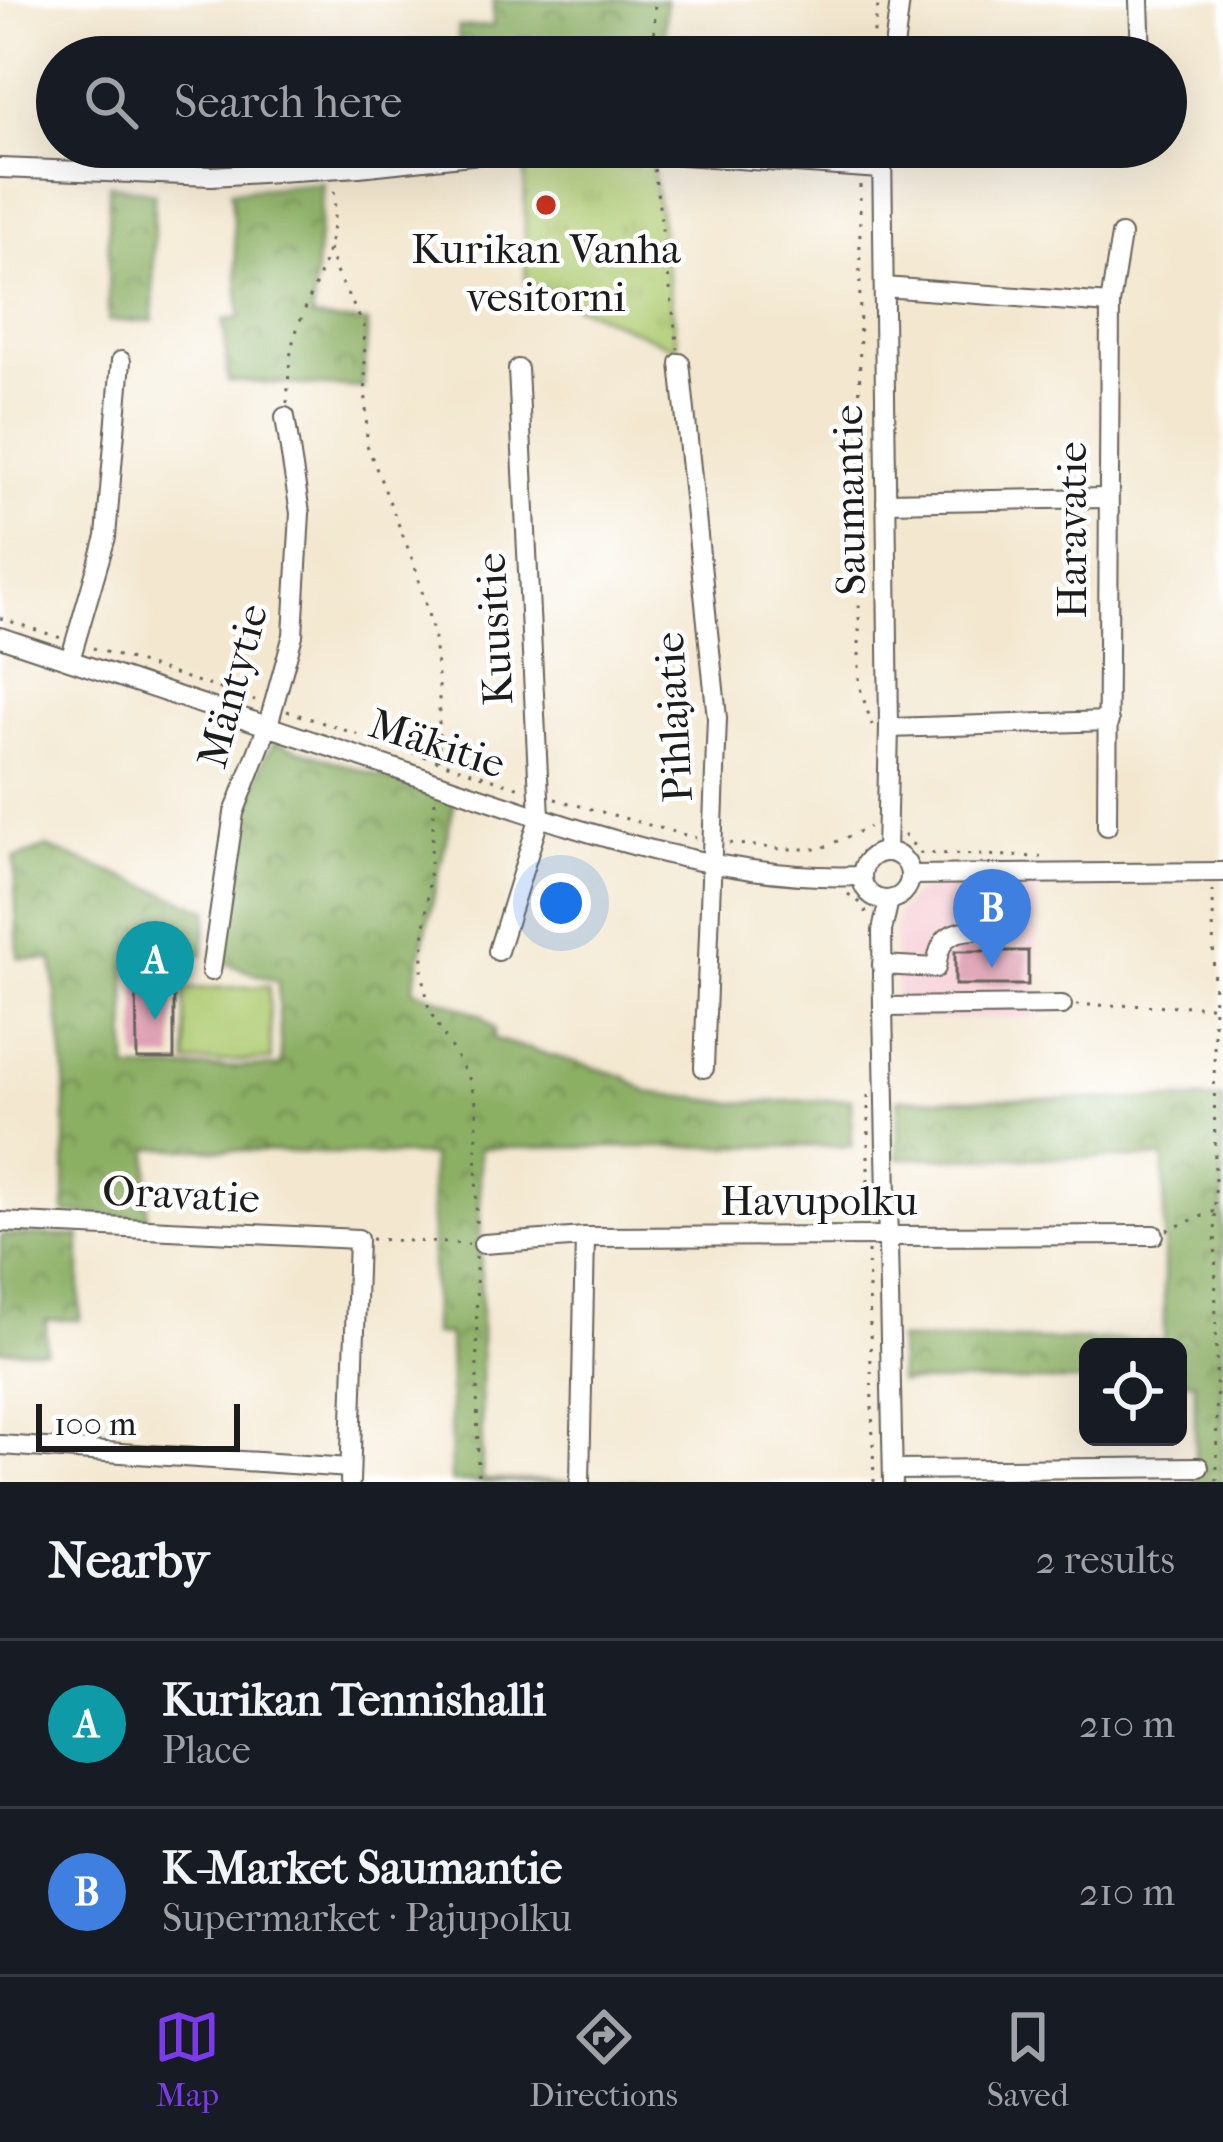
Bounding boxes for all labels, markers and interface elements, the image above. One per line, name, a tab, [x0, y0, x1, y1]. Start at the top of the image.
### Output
search box	[36, 36, 1187, 168]
icon: search	[78, 69, 144, 135]
text: Search here	[174, 76, 402, 129]
marker: Kurikan Vanha vesitorni	[533, 192, 559, 218]
place label: Kurikan Vanha vesitorni	[411, 225, 681, 322]
street label: Saumantie	[824, 404, 876, 596]
street label: Haravatie	[1048, 441, 1097, 619]
street label: Kuusitie	[467, 552, 523, 706]
street label: Mäntytie	[188, 599, 278, 773]
street label: Pihlajatie	[645, 631, 703, 803]
street label: Mäkitie	[363, 699, 511, 789]
pin: B	[953, 869, 1031, 968]
your location	[531, 873, 591, 933]
pin: A	[116, 921, 194, 1020]
street label: Oravatie	[101, 1166, 261, 1224]
street label: Havupolku	[720, 1177, 918, 1226]
map controls	[1079, 1338, 1187, 1446]
button: locate	[1079, 1338, 1187, 1446]
scale bar	[36, 1398, 240, 1451]
text: 100 m	[54, 1405, 137, 1444]
text: Nearby	[48, 1530, 209, 1590]
text: 2 results	[1036, 1537, 1175, 1583]
text: Kurikan Tennishalli	[162, 1674, 546, 1727]
text: A	[74, 1701, 100, 1747]
text: 210 m	[1079, 1701, 1175, 1747]
text: Place	[162, 1727, 251, 1773]
text: K-Market Saumantie	[162, 1842, 562, 1895]
text: B	[74, 1869, 100, 1915]
text: 210 m	[1079, 1869, 1175, 1915]
text: Supermarket · Pajupolku	[162, 1895, 572, 1941]
tab: Map	[154, 2004, 220, 2115]
tab: Directions	[529, 2004, 678, 2115]
tab: Saved	[987, 2004, 1069, 2115]

